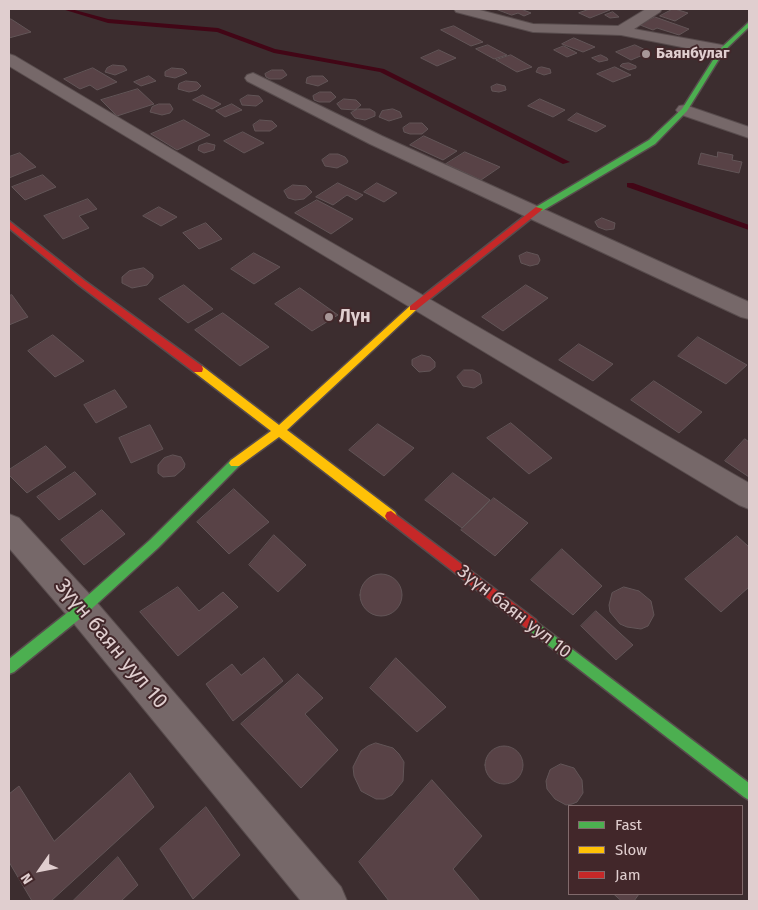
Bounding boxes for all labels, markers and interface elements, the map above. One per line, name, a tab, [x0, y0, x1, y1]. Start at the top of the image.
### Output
place label: Баянбулаг	[656, 45, 730, 63]
marker: Баянбулаг	[640, 48, 652, 60]
place label: Лүн	[339, 306, 371, 328]
marker: Лүн	[323, 311, 335, 323]
street label: Зүүн баян уул 10	[453, 561, 575, 663]
street label: Зүүн баян уул 10	[49, 574, 173, 714]
legend	[568, 805, 743, 895]
text: Fast	[615, 816, 642, 834]
text: Slow	[615, 841, 647, 859]
north arrow	[15, 845, 65, 895]
text: Jam	[615, 866, 641, 884]
text: N	[17, 870, 37, 887]

